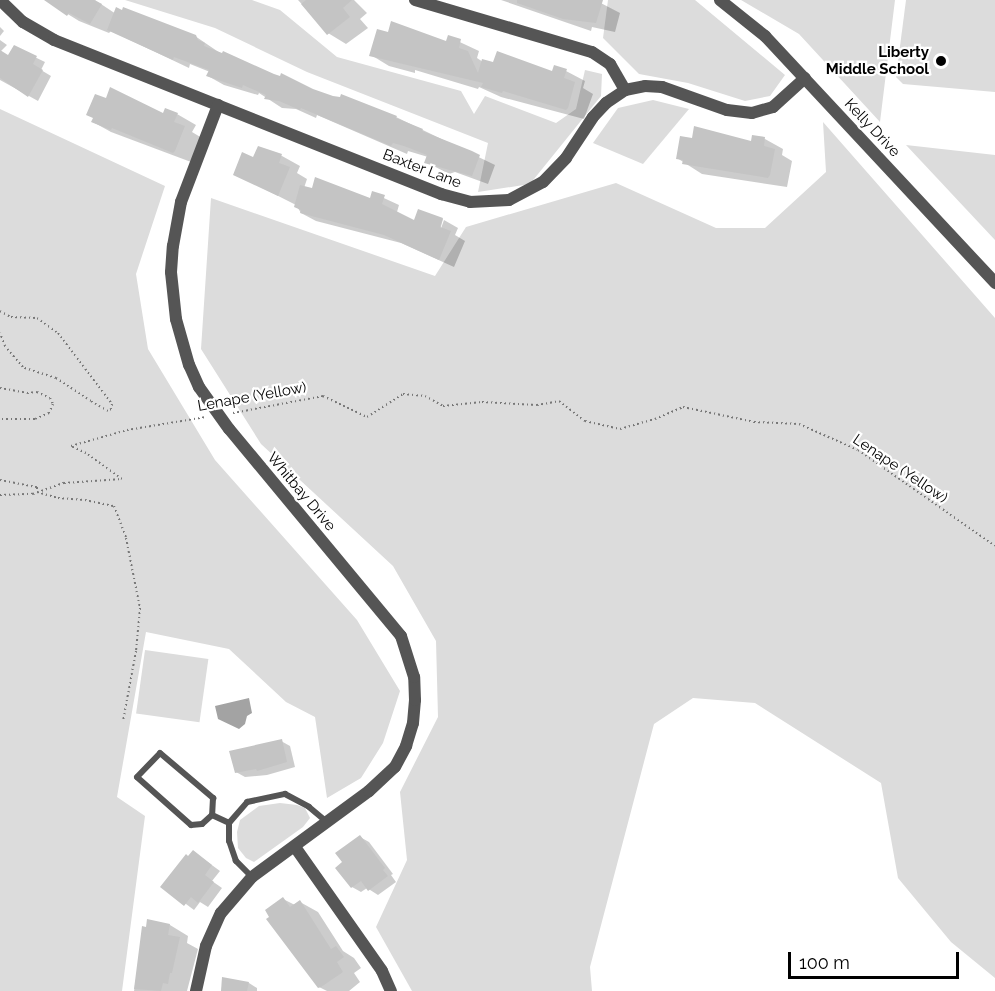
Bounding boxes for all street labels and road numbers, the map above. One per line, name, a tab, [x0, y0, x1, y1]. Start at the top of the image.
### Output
street label: Kelly Drive	[840, 95, 904, 161]
street label: Baxter Lane	[380, 146, 464, 192]
street label: Lenape (Yellow)	[196, 379, 308, 415]
street label: Lenape (Yellow)	[849, 431, 951, 507]
street label: Whitbay Drive	[263, 449, 339, 535]

